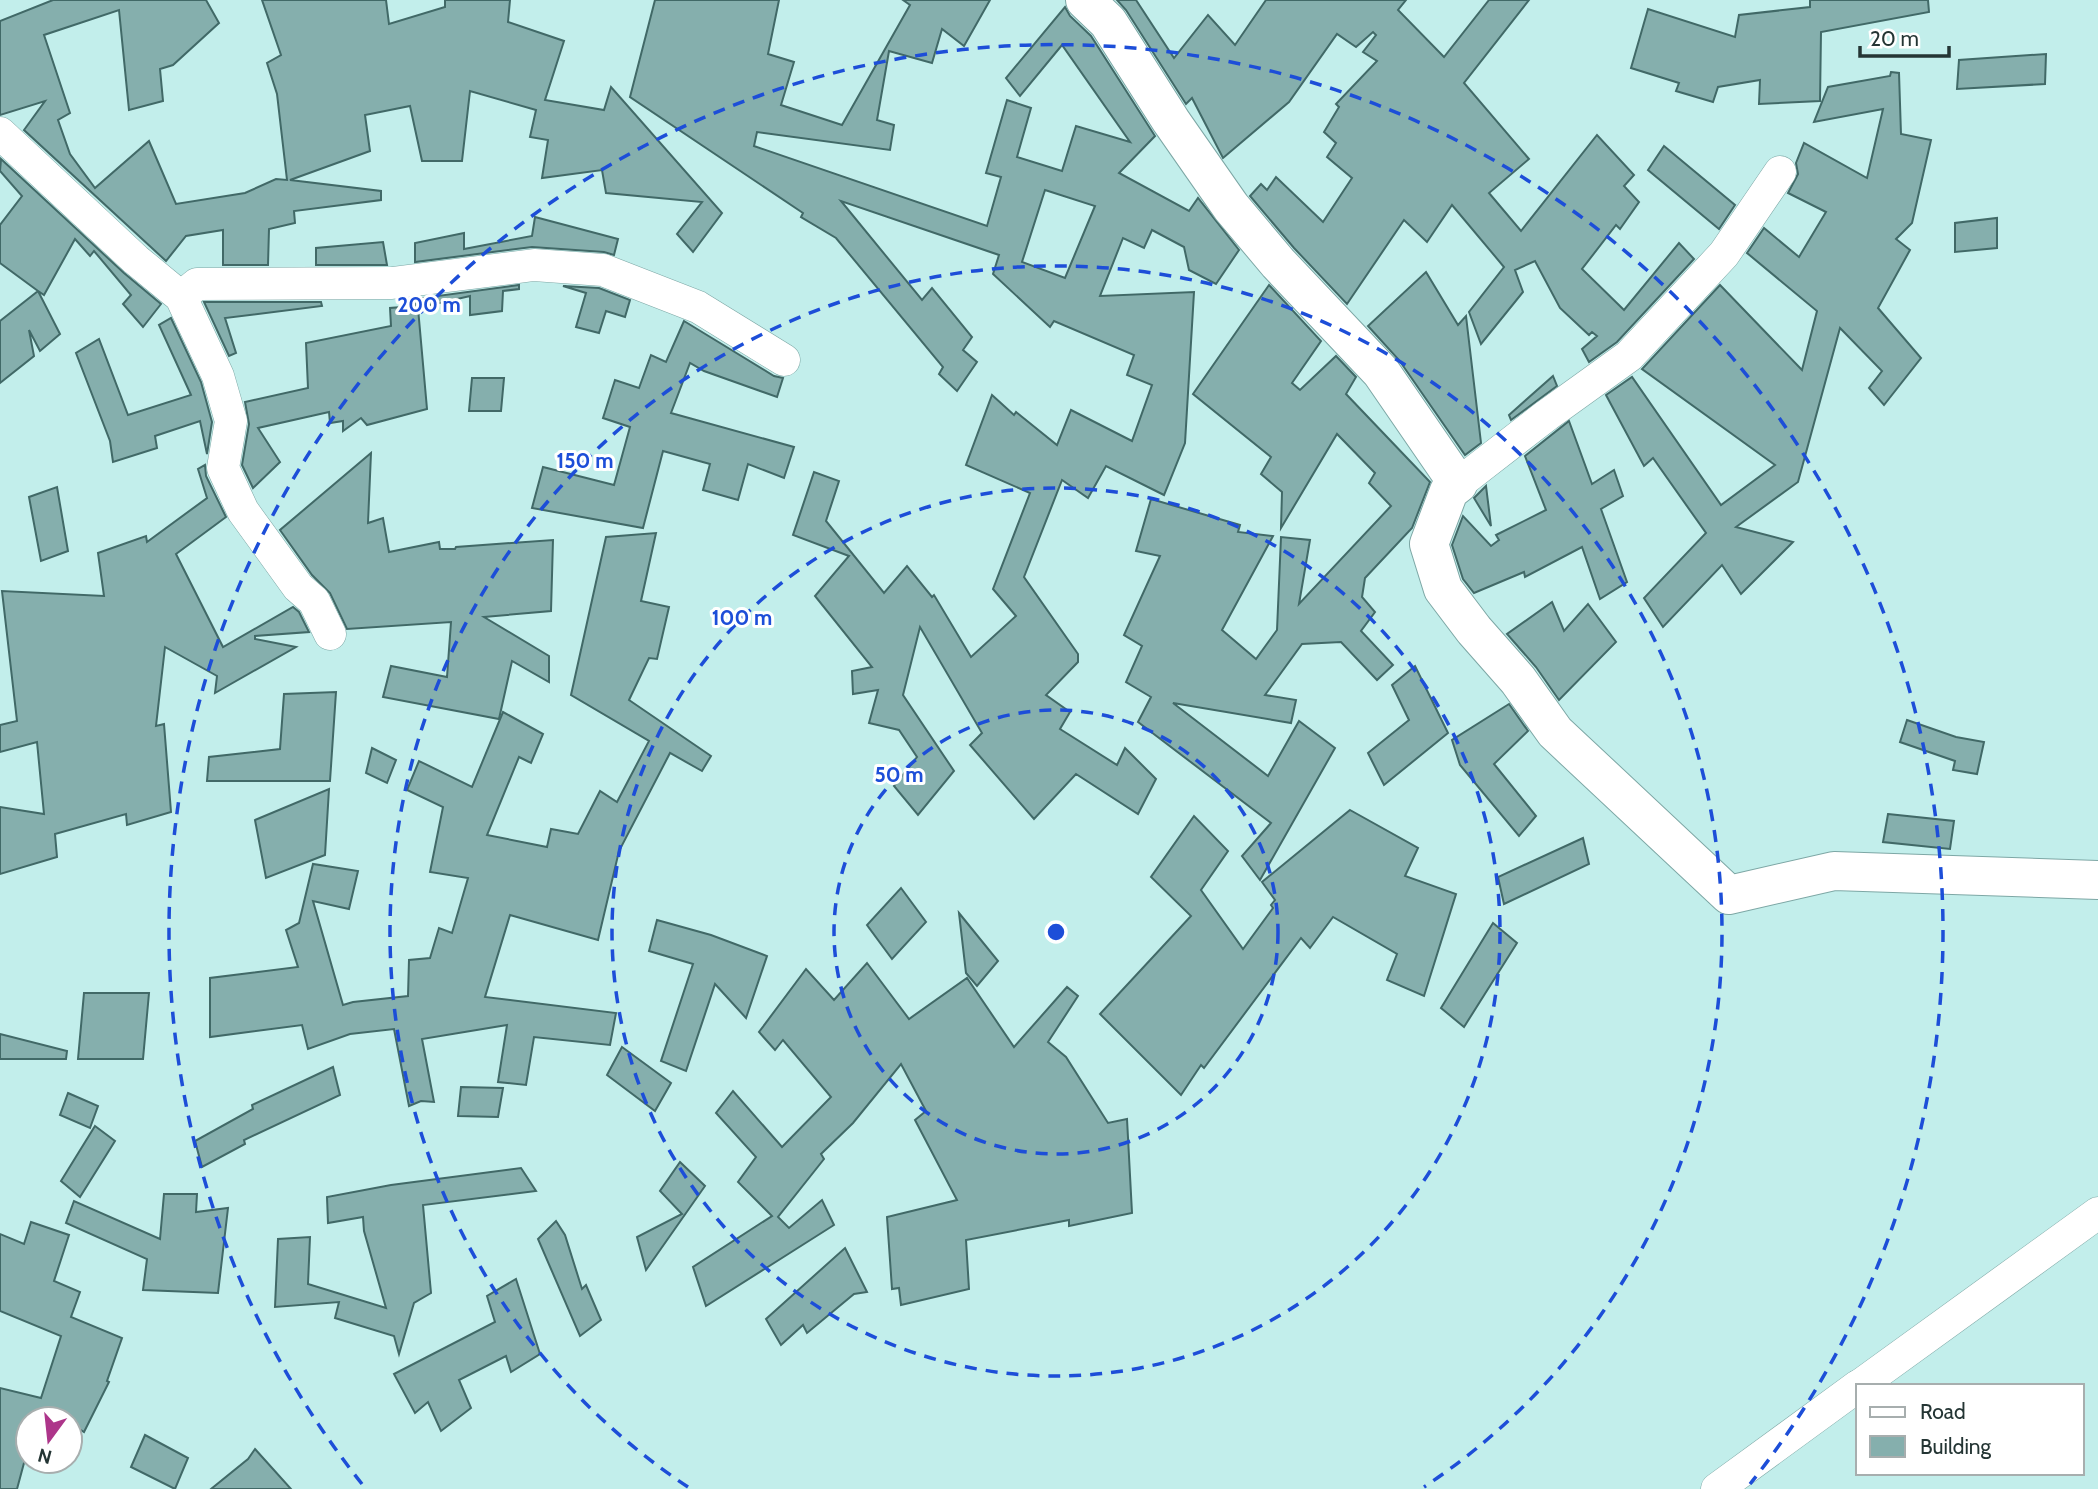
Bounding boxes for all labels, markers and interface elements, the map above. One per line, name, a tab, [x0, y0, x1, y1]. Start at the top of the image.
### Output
scale bar	[1860, 14, 1949, 58]
text: 20 m	[1870, 26, 1919, 51]
text: 200 m	[397, 292, 461, 317]
text: 150 m	[557, 448, 613, 473]
text: 100 m	[712, 605, 772, 630]
text: 50 m	[874, 762, 924, 787]
centre of rings	[1044, 920, 1068, 944]
legend	[1856, 1384, 2084, 1475]
text: Road	[1920, 1399, 1966, 1424]
north arrow	[14, 1405, 84, 1475]
text: Building	[1920, 1434, 1992, 1459]
text: N	[35, 1443, 54, 1469]

